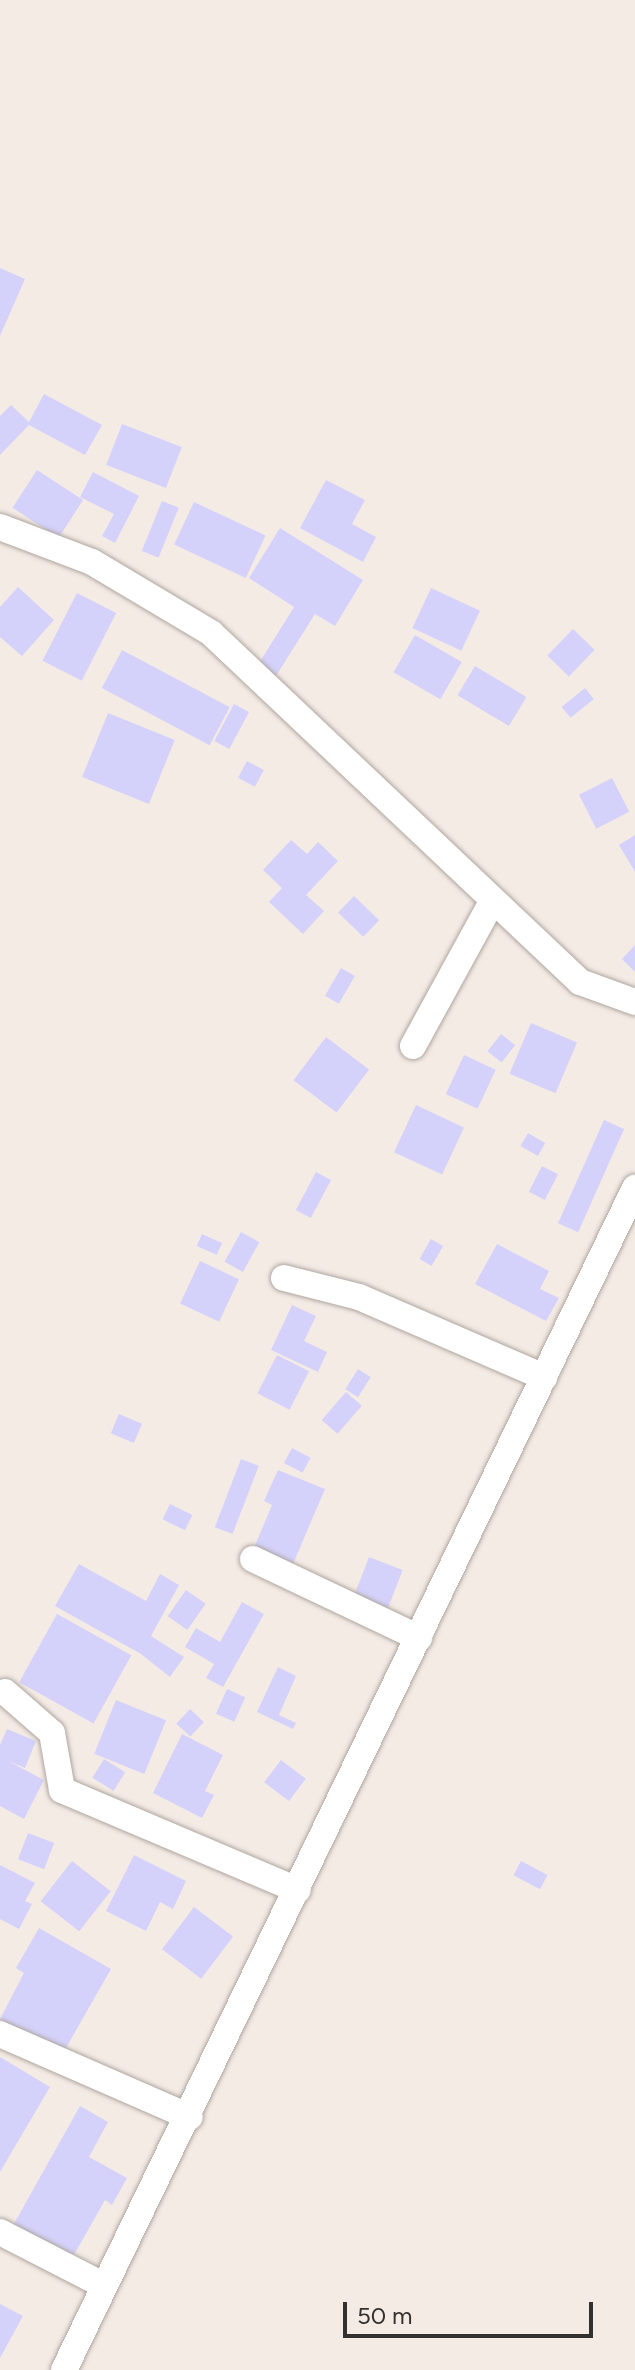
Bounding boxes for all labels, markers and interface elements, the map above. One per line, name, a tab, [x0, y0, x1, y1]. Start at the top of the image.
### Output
scale bar	[347, 2286, 597, 2336]
text: 50 m	[357, 2301, 413, 2330]

